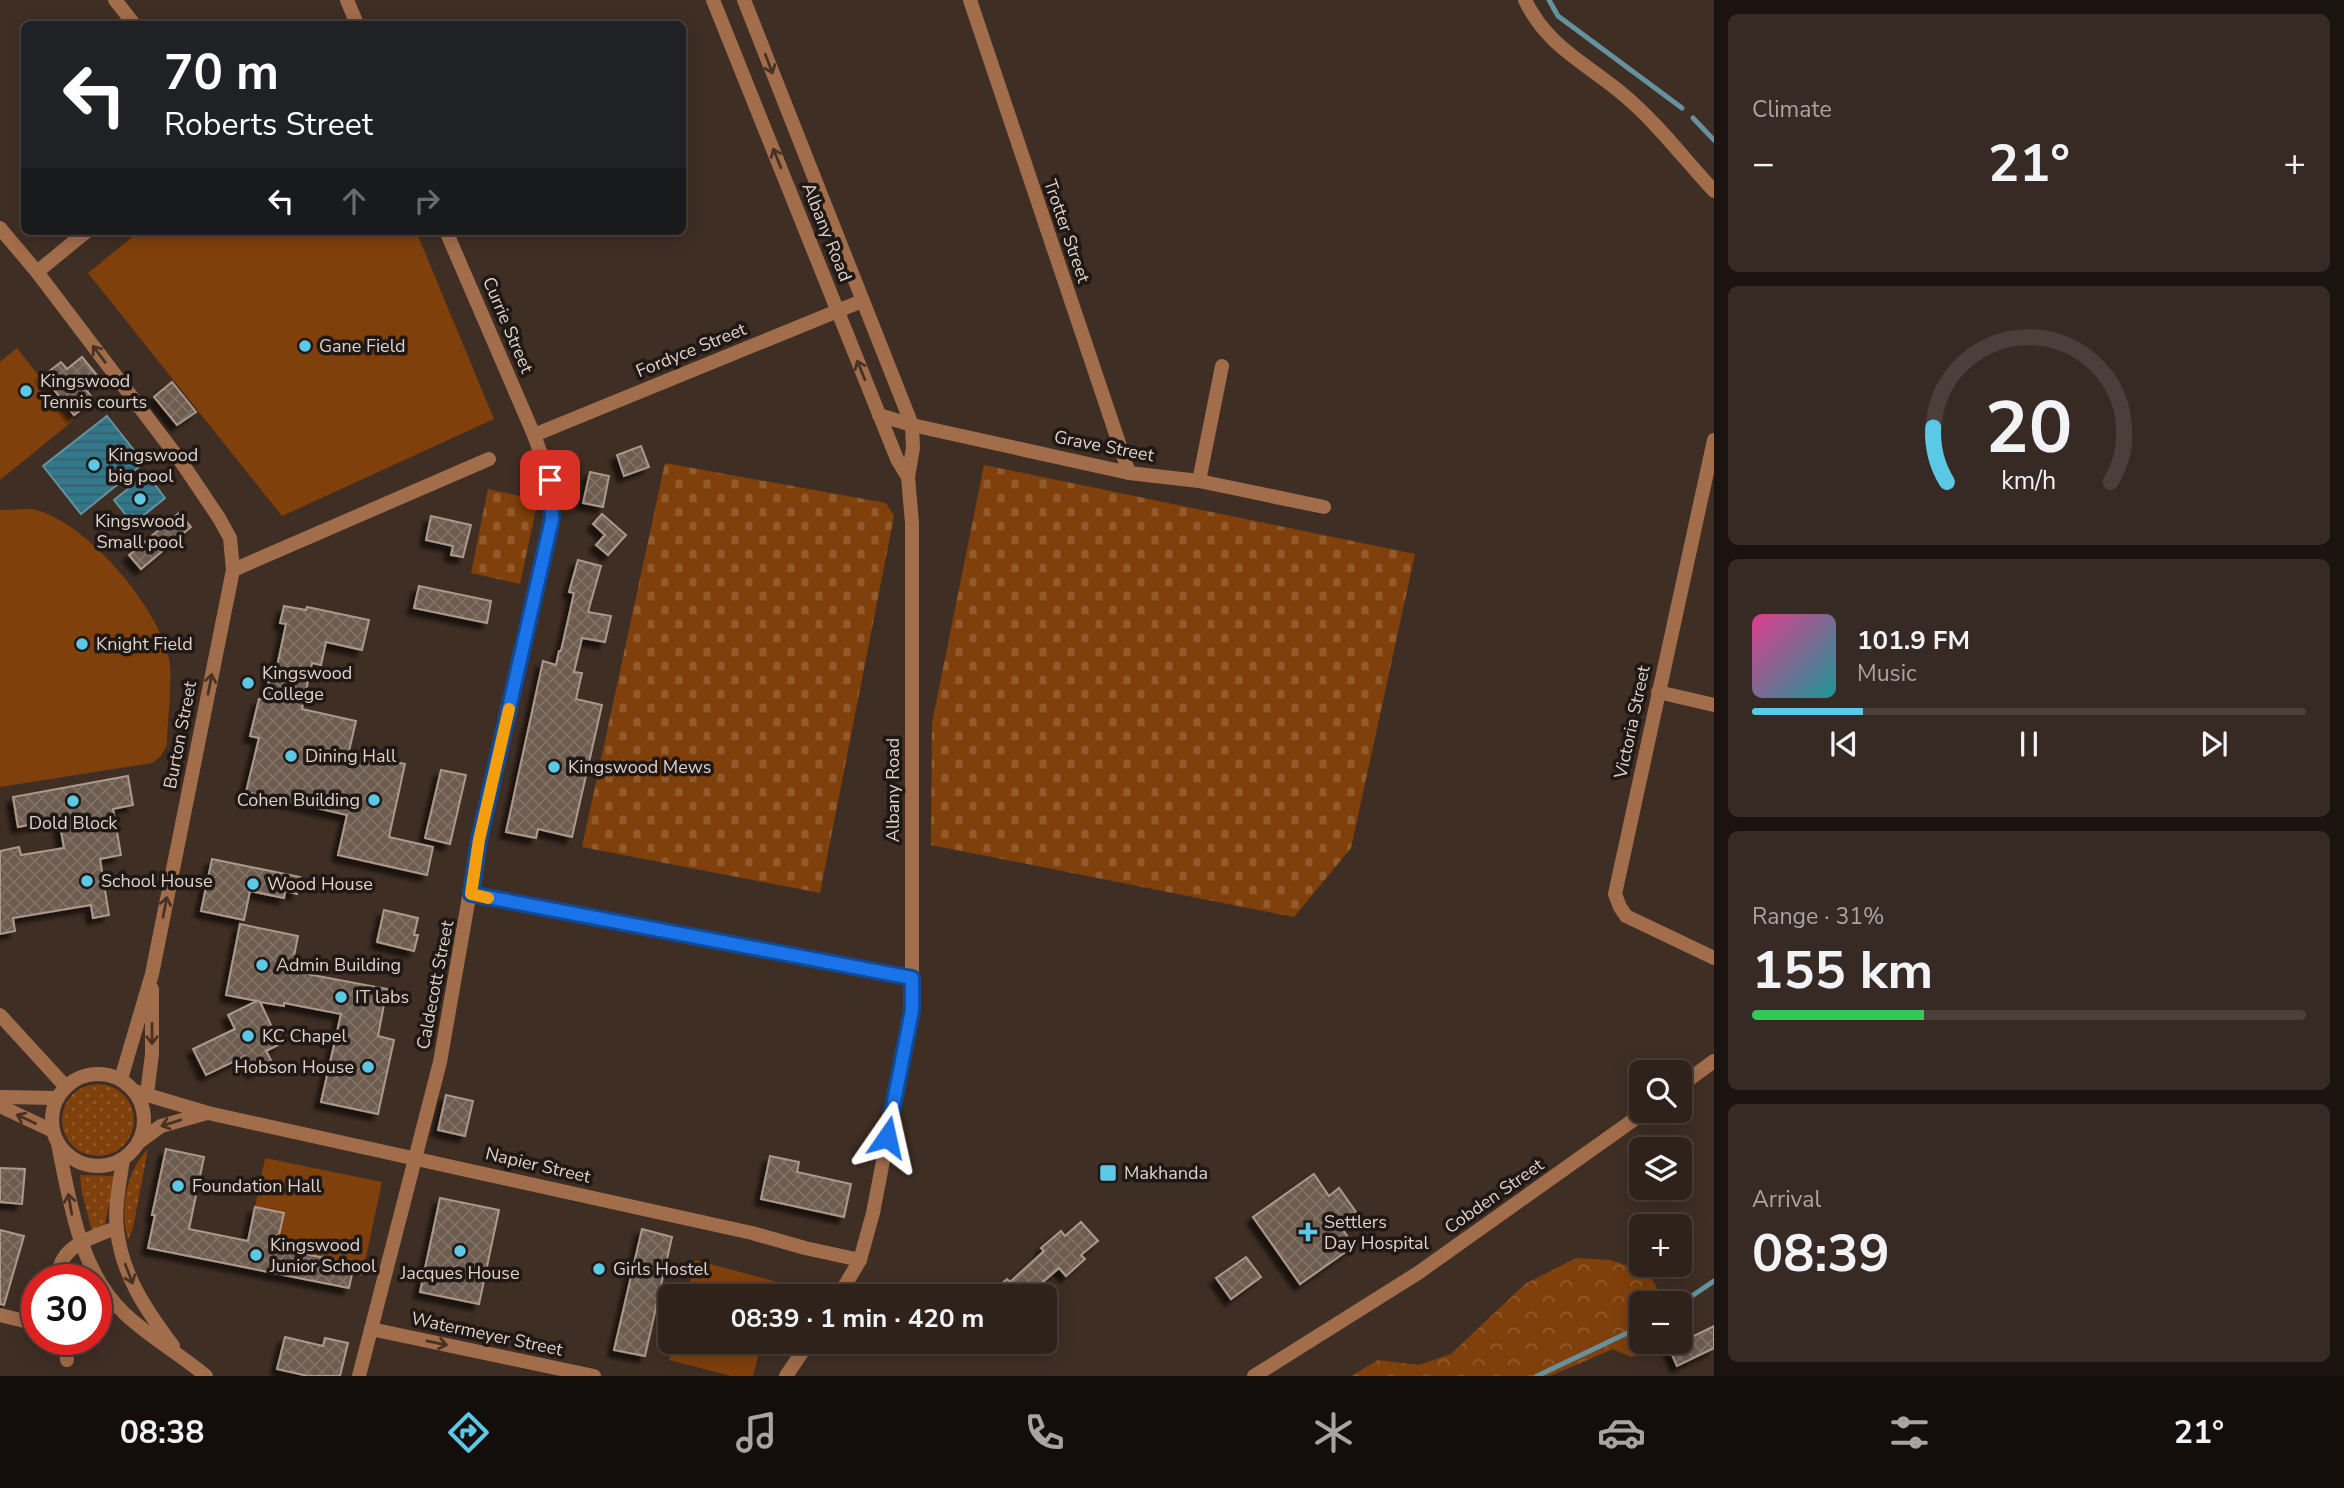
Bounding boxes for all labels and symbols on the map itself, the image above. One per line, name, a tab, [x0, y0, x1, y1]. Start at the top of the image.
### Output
one-way arrow	[763, 52, 776, 74]
one-way arrow	[769, 148, 782, 170]
street label: Trotter Street	[1038, 176, 1096, 286]
street label: Albany Road	[796, 179, 858, 285]
street label: Currie Street	[477, 273, 539, 377]
street label: Fordyce Street	[632, 317, 750, 383]
place label: Gane Field	[319, 334, 405, 358]
marker: Gane Field	[297, 338, 313, 354]
one-way arrow	[91, 345, 106, 363]
one-way arrow	[854, 359, 867, 381]
place label: Kingswood Tennis courts	[40, 369, 147, 414]
marker: Kingswood Tennis courts	[18, 383, 34, 399]
street label: Grave Street	[1052, 425, 1157, 468]
place label: Kingswood big pool	[108, 443, 198, 488]
pin	[520, 450, 580, 510]
marker: Kingswood big pool	[86, 457, 102, 473]
marker: Kingswood Small pool	[132, 491, 148, 507]
place label: Kingswood Small pool	[95, 509, 185, 554]
place label: Knight Field	[96, 632, 193, 656]
marker: Knight Field	[74, 636, 90, 652]
place label: Kingswood College	[262, 661, 352, 706]
street label: Victoria Street	[1608, 663, 1656, 782]
one-way arrow	[203, 673, 217, 696]
marker: Kingswood College	[240, 675, 256, 691]
street label: Burton Street	[158, 678, 202, 791]
street label: Albany Road	[881, 738, 905, 842]
place label: Dining Hall	[305, 744, 397, 768]
marker: Dining Hall	[283, 748, 299, 764]
place label: Kingswood Mews	[568, 755, 711, 779]
marker: Kingswood Mews	[546, 759, 562, 775]
place label: Cohen Building	[237, 788, 360, 812]
marker: Cohen Building	[366, 792, 382, 808]
marker: Dold Block	[65, 793, 81, 809]
place label: Dold Block	[29, 811, 118, 835]
place label: School House	[101, 869, 213, 893]
place label: Wood House	[267, 872, 373, 896]
marker: School House	[79, 873, 95, 889]
marker: Wood House	[245, 876, 261, 892]
one-way arrow	[159, 896, 173, 919]
street label: Caldecott Street	[411, 918, 459, 1052]
place label: Admin Building	[276, 953, 401, 977]
marker: Admin Building	[254, 957, 270, 973]
place label: IT labs	[355, 985, 409, 1009]
marker: IT labs	[333, 989, 349, 1005]
one-way arrow	[145, 1022, 159, 1045]
place label: KC Chapel	[262, 1024, 347, 1048]
marker: KC Chapel	[240, 1028, 256, 1044]
place label: Hobson House	[234, 1055, 354, 1079]
marker: Hobson House	[360, 1059, 376, 1075]
position arrow	[850, 1100, 924, 1174]
one-way arrow	[16, 1112, 38, 1125]
one-way arrow	[161, 1117, 183, 1130]
street label: Napier Street	[483, 1141, 594, 1189]
street label: Cobden Street	[1440, 1153, 1549, 1239]
place label: Makhanda	[1124, 1161, 1208, 1185]
marker: Makhanda	[1098, 1163, 1118, 1183]
place label: Foundation Hall	[192, 1174, 322, 1198]
marker: Foundation Hall	[170, 1178, 186, 1194]
one-way arrow	[62, 1193, 76, 1216]
place label: Settlers Day Hospital	[1324, 1210, 1430, 1255]
marker: Settlers Day Hospital	[1298, 1222, 1318, 1242]
place label: Kingswood Junior School	[269, 1233, 377, 1278]
marker: Jacques House	[452, 1243, 468, 1259]
marker: Kingswood Junior School	[248, 1247, 264, 1263]
place label: Girls Hostel	[613, 1257, 709, 1281]
place label: Jacques House	[399, 1261, 520, 1285]
marker: Girls Hostel	[591, 1261, 607, 1277]
one-way arrow	[124, 1263, 136, 1285]
speed limit sign: 30	[21, 1264, 112, 1355]
street label: Watermeyer Street	[409, 1306, 566, 1362]
one-way arrow	[425, 1337, 448, 1351]

